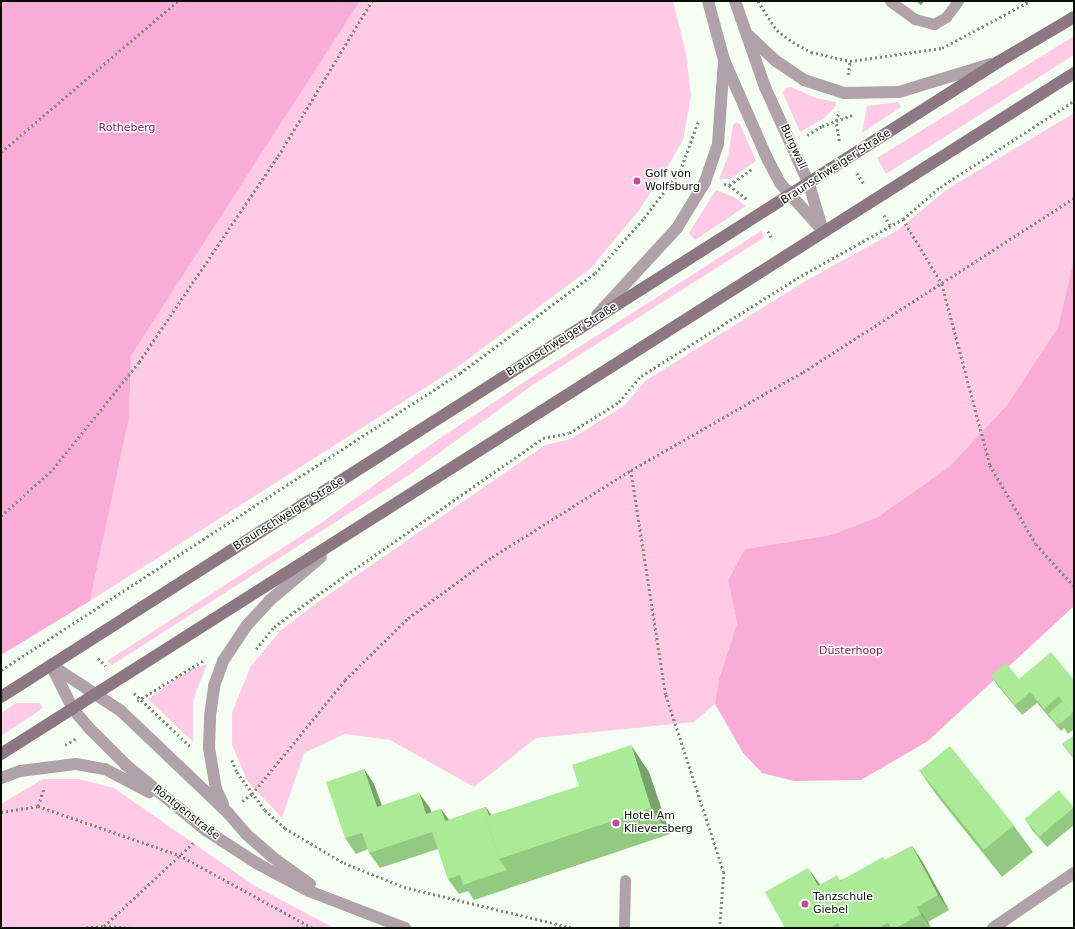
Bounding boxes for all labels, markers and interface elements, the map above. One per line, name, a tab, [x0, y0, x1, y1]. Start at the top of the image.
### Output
park label: Rotheberg	[99, 121, 155, 135]
street label: Burgwall	[777, 123, 809, 171]
street label: Braunschweiger Straße	[779, 127, 893, 207]
place label: Golf von Wolfsburg	[645, 168, 700, 194]
marker: Golf von Wolfsburg	[632, 176, 642, 186]
street label: Braunschweiger Straße	[504, 300, 620, 380]
street label: Braunschweiger Straße	[231, 474, 347, 554]
park label: Düsterhoop	[819, 644, 883, 658]
street label: Röntgenstraße	[150, 783, 222, 843]
place label: Hotel Am Klieversberg	[624, 810, 693, 836]
marker: Hotel Am Klieversberg	[611, 818, 621, 828]
place label: Tanzschule Giebel	[813, 891, 873, 917]
marker: Tanzschule Giebel	[800, 899, 810, 909]

